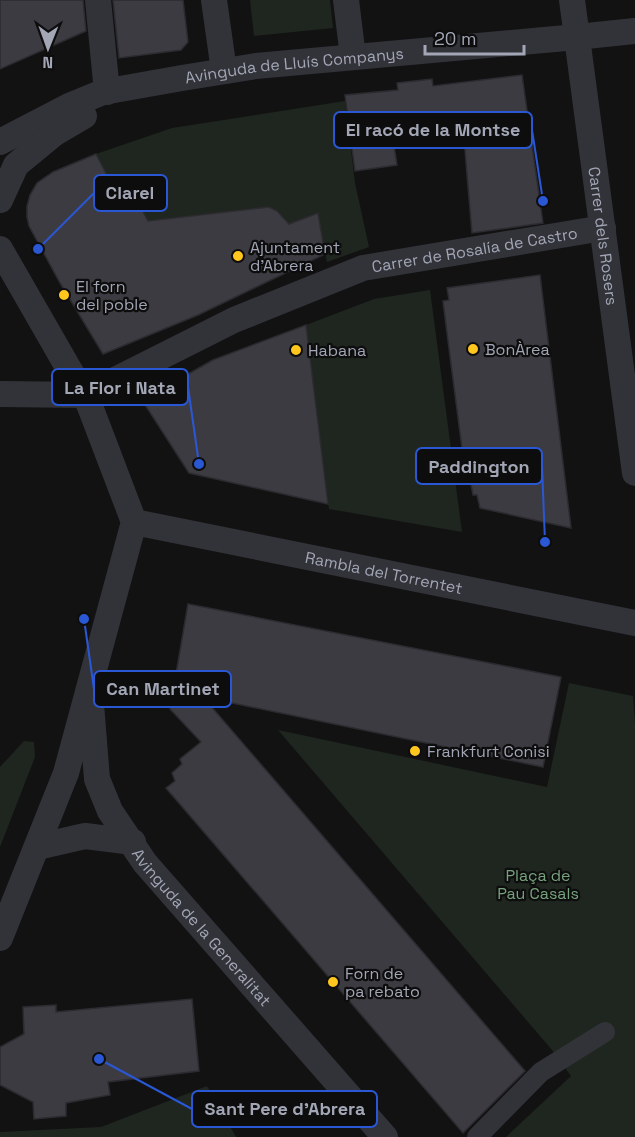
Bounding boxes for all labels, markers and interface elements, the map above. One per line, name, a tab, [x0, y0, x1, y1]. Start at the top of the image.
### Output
north arrow	[18, 18, 78, 78]
scale bar	[425, 18, 524, 56]
text: 20 m	[434, 27, 477, 50]
street label: Avinguda de Lluís Companys	[183, 42, 405, 88]
text: N	[42, 52, 53, 73]
callout: El racó de la Montse	[334, 112, 532, 148]
text: El racó de la Montse	[346, 118, 520, 141]
street label: Carrer dels Rosers	[584, 165, 623, 306]
callout: Clarel	[94, 175, 167, 211]
text: Clarel	[106, 181, 154, 204]
street label: Carrer de Rosalía de Castro	[370, 222, 579, 277]
place label: Ajuntament d'Abrera	[250, 237, 340, 276]
marker: Ajuntament d'Abrera	[231, 249, 245, 263]
place label: El forn del poble	[76, 276, 148, 315]
marker: El forn del poble	[57, 288, 71, 302]
place label: BonÀrea	[485, 339, 550, 360]
place label: Habana	[308, 340, 366, 361]
marker: BonÀrea	[466, 342, 480, 356]
marker: Habana	[289, 343, 303, 357]
callout: La Flor i Nata	[52, 369, 188, 405]
text: La Flor i Nata	[64, 376, 176, 399]
callout: Paddington	[416, 448, 542, 484]
text: Paddington	[428, 455, 530, 478]
street label: Rambla del Torrentet	[303, 546, 465, 599]
callout: Can Martinet	[94, 671, 231, 707]
text: Can Martinet	[106, 677, 220, 700]
place label: Frankfurt Conisi	[427, 741, 550, 762]
marker: Frankfurt Conisi	[408, 744, 422, 758]
street label: Avinguda de la Generalitat	[127, 844, 276, 1010]
park label: Plaça de Pau Casals	[497, 865, 579, 904]
place label: Forn de pa rebato	[345, 963, 420, 1002]
marker: Forn de pa rebato	[326, 975, 340, 989]
callout: Sant Pere d'Abrera	[192, 1091, 377, 1127]
text: Sant Pere d'Abrera	[205, 1097, 366, 1120]

